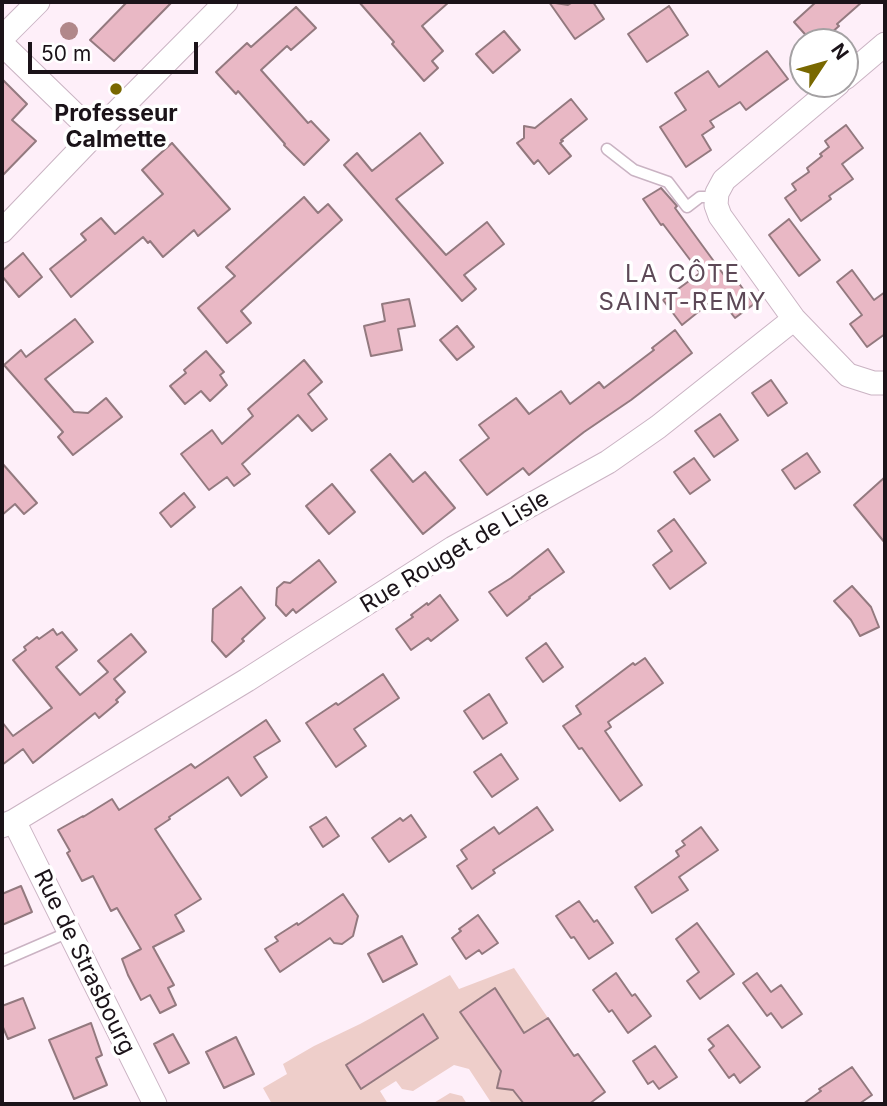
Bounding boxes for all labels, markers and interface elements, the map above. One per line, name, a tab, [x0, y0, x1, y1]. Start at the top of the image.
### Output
scale bar	[32, 28, 201, 72]
north arrow	[789, 28, 859, 98]
text: N	[826, 39, 853, 64]
text: 50 m	[41, 41, 91, 66]
marker: Professeur Calmette	[108, 81, 124, 97]
place label: Professeur Calmette	[54, 100, 178, 154]
district label: LA CÔTE SAINT-REMY	[600, 261, 766, 317]
street label: Rue Rouget de Lisle	[356, 485, 554, 619]
street label: Rue de Strasbourg	[27, 865, 141, 1059]

